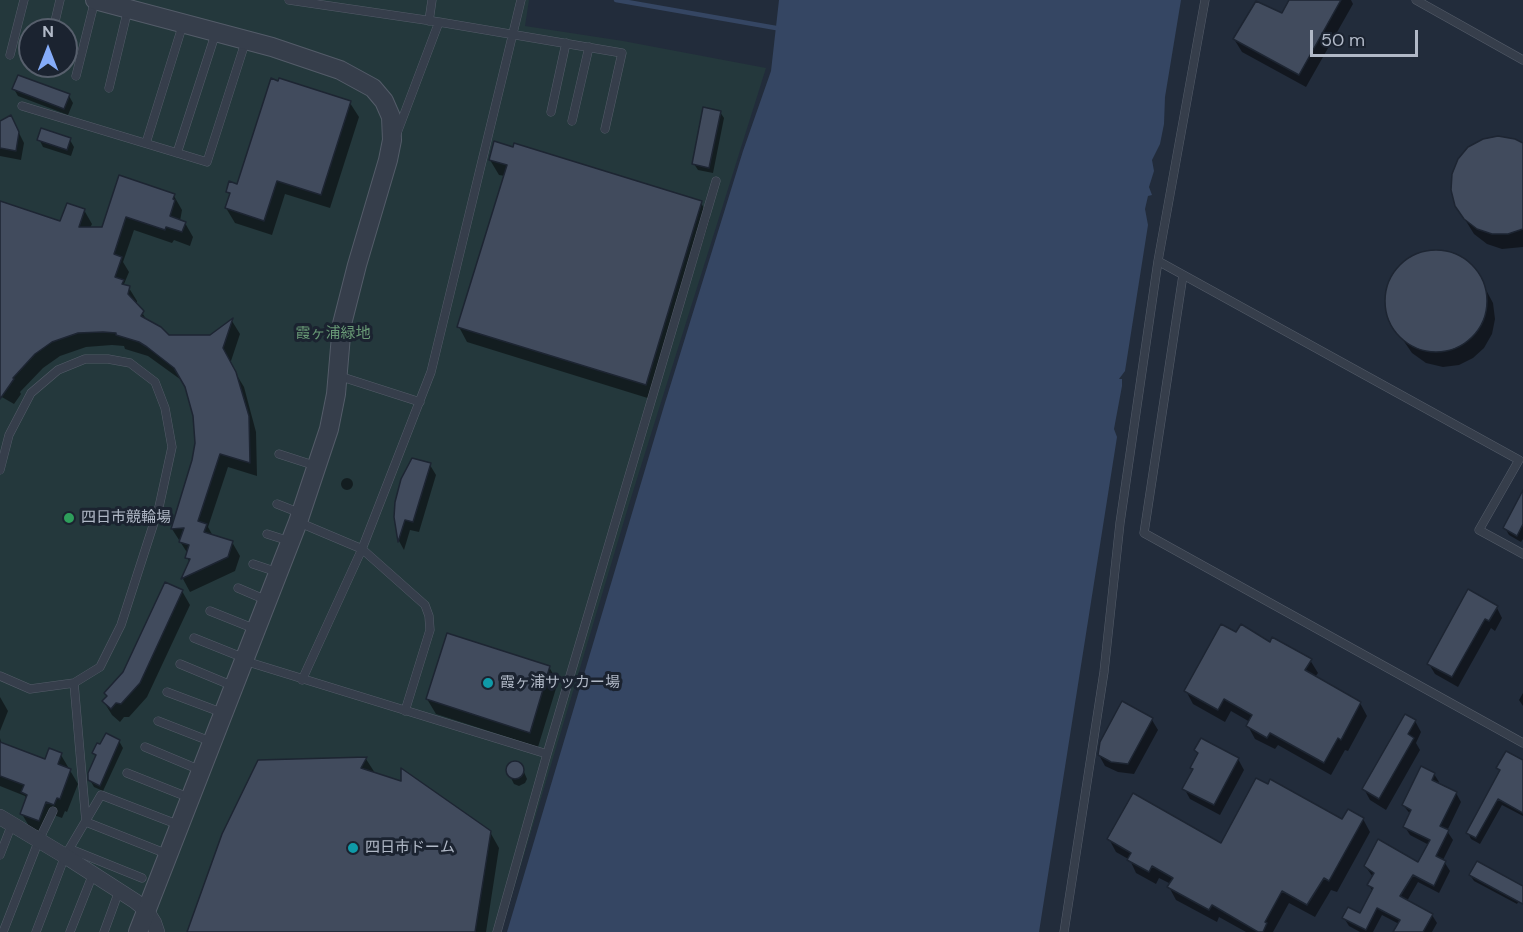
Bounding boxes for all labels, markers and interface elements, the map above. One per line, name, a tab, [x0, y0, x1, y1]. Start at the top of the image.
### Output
north arrow	[18, 18, 78, 78]
scale bar	[1313, 18, 1421, 56]
text: N	[42, 21, 54, 42]
text: 50 m	[1321, 28, 1365, 52]
park label: 霞ヶ浦緑地	[296, 325, 370, 343]
place label: 四日市競輪場	[81, 509, 171, 527]
marker: 四日市競輪場	[62, 511, 76, 525]
place label: 霞ヶ浦サッカー場	[500, 674, 620, 692]
marker: 霞ヶ浦サッカー場	[481, 676, 495, 690]
place label: 四日市ドーム	[365, 839, 455, 857]
marker: 四日市ドーム	[346, 841, 360, 855]

